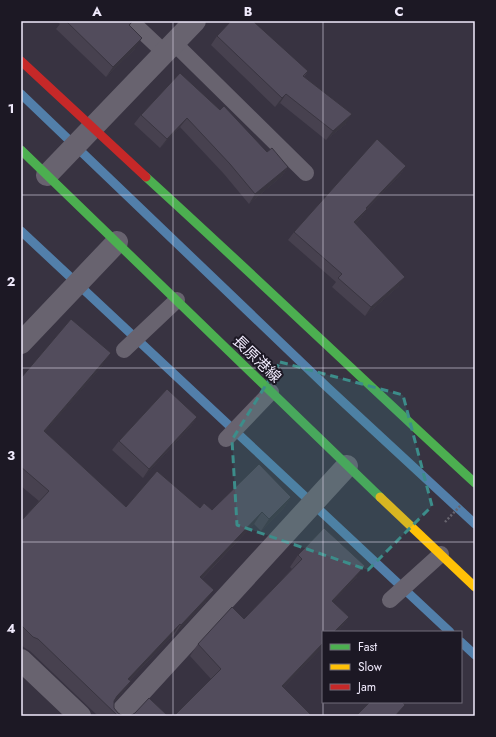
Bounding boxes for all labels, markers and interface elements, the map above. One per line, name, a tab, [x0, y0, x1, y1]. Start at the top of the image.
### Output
text: A	[91, 2, 102, 21]
text: B	[244, 2, 253, 21]
text: C	[394, 2, 404, 21]
text: 1	[8, 99, 14, 118]
text: 2	[7, 272, 15, 291]
street label: 長原港線	[228, 330, 286, 388]
text: 3	[7, 446, 15, 465]
text: 4	[6, 619, 16, 638]
legend	[322, 631, 462, 703]
text: Fast	[358, 638, 377, 656]
text: Slow	[358, 658, 383, 676]
text: Jam	[356, 678, 376, 696]

